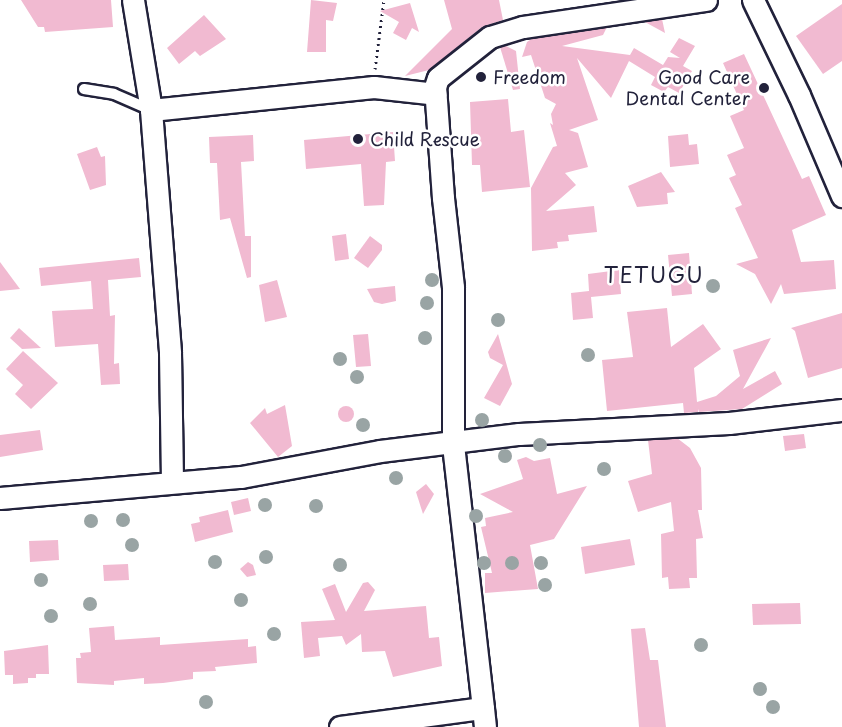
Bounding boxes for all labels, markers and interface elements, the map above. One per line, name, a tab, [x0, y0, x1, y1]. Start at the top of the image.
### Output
place label: Freedom	[493, 66, 566, 88]
place label: Good Care Dental Center	[626, 67, 750, 110]
marker: Freedom	[474, 70, 488, 84]
marker: Good Care Dental Center	[755, 79, 773, 97]
place label: Child Rescue	[370, 128, 480, 150]
marker: Child Rescue	[351, 132, 365, 146]
district label: TETUGU	[604, 261, 704, 287]

